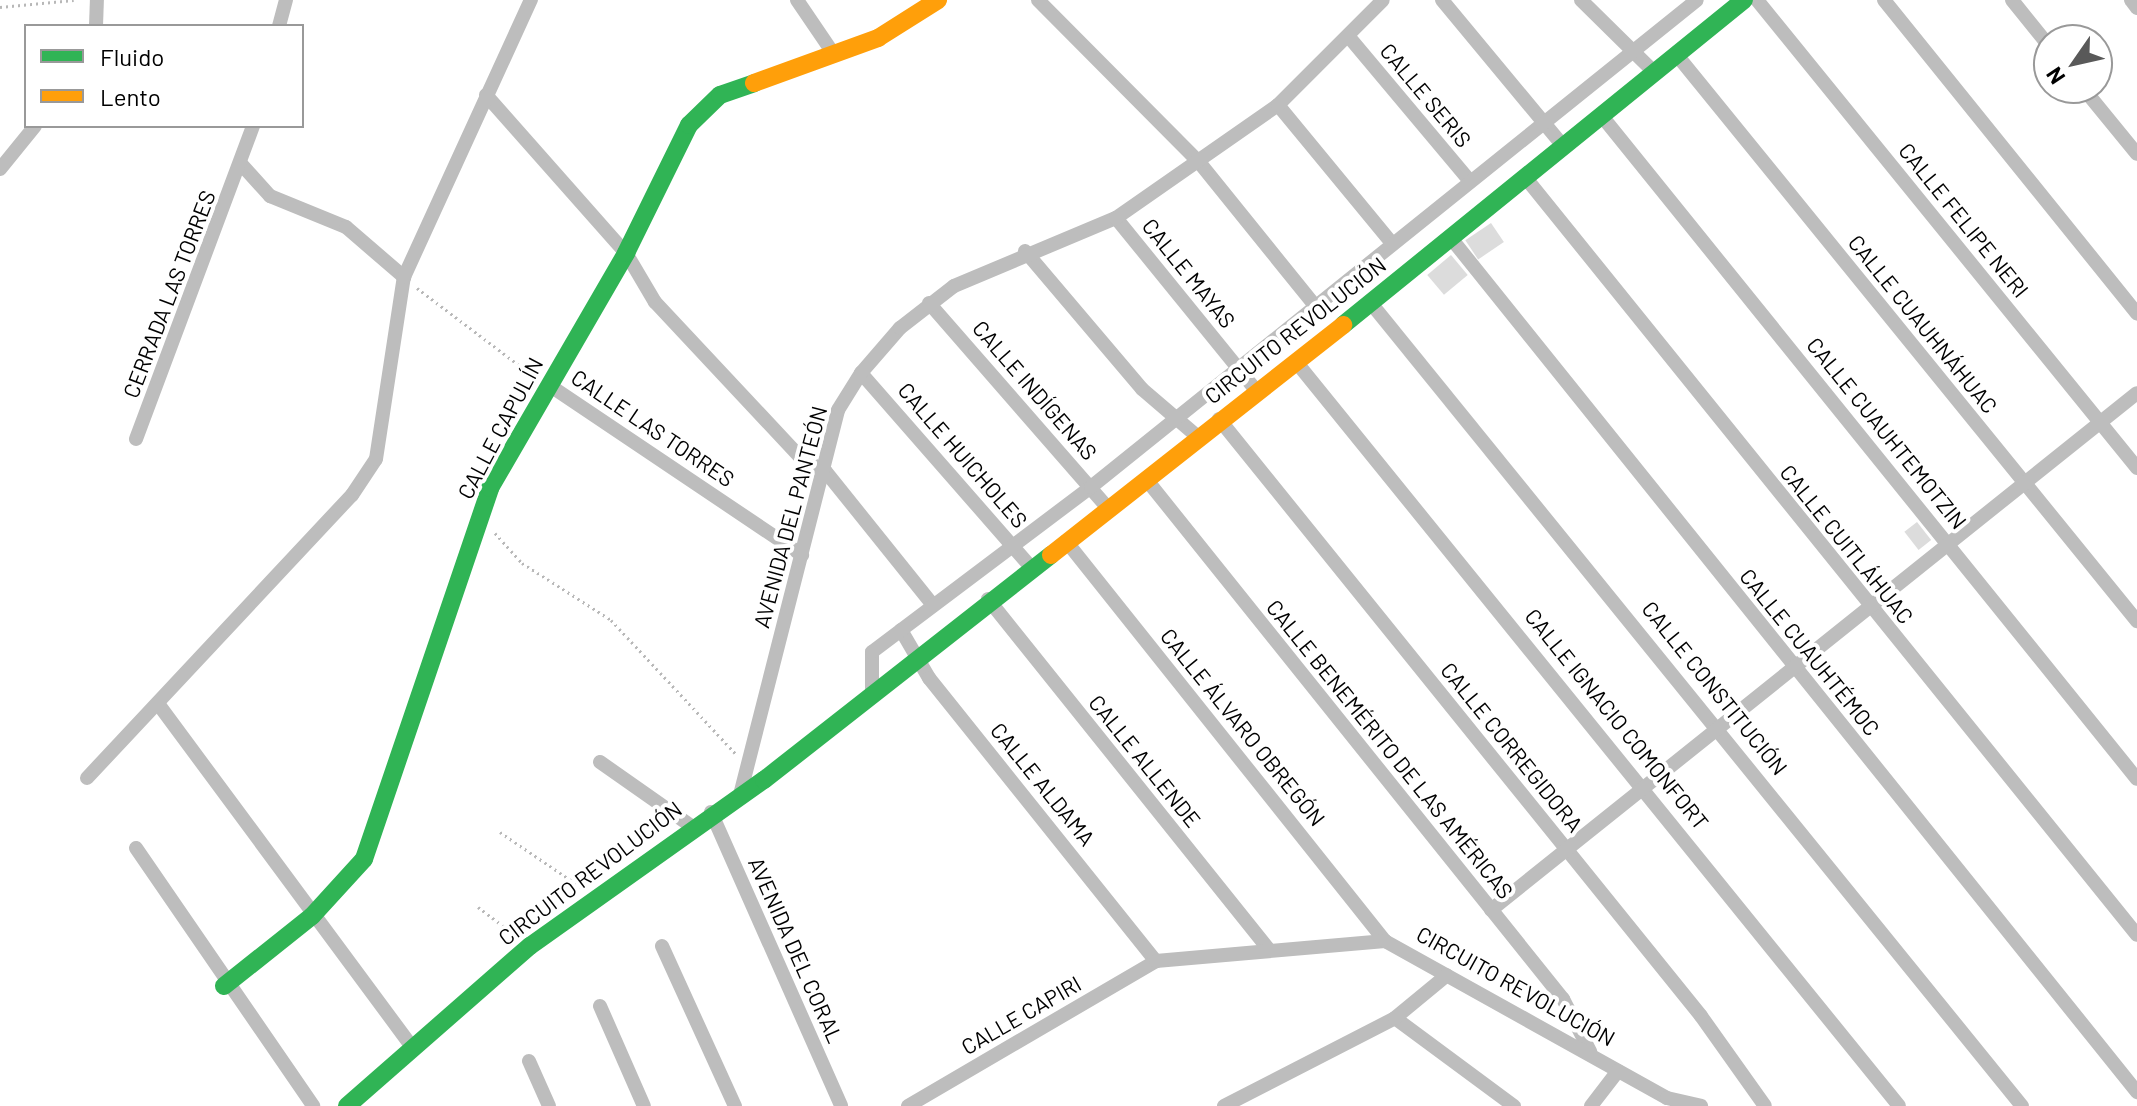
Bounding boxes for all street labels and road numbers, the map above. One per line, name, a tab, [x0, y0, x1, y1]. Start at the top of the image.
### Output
street label: CALLE SERIS	[1375, 38, 1477, 152]
street label: CALLE FELIPE NERI	[1894, 137, 2034, 303]
street label: CERRADA LAS TORRES	[117, 187, 221, 401]
street label: CALLE MAYAS	[1137, 213, 1241, 333]
street label: CALLE CUAUHNÁHUAC	[1843, 229, 2003, 419]
street label: CIRCUITO REVOLUCIÓN	[1199, 251, 1391, 409]
street label: CALLE INDÍGENAS	[967, 315, 1103, 465]
street label: CALLE CUAUHTEMOTZIN	[1802, 332, 1972, 534]
street label: CALLE CAPULÍN	[452, 353, 548, 503]
street label: CALLE LAS TORRES	[567, 364, 739, 492]
street label: CALLE HUICHOLES	[893, 377, 1033, 533]
street label: AVENIDA DEL PANTEÓN	[748, 403, 832, 631]
street label: CALLE CUITLÁHUAC	[1775, 459, 1919, 629]
street label: CALLE CUAUHTÉMOC	[1735, 563, 1885, 741]
street label: CALLE BENEMÉRITO DE LAS AMÉRICAS	[1261, 594, 1519, 904]
street label: CALLE CONSTITUCIÓN	[1637, 596, 1793, 780]
street label: CALLE IGNACIO COMONFORT	[1520, 603, 1714, 835]
street label: CALLE ÁLVARO OBREGÓN	[1155, 623, 1331, 831]
street label: CALLE CORREGIDORA	[1435, 657, 1589, 837]
street label: CALLE ALLENDE	[1084, 690, 1206, 832]
street label: CALLE ALDAMA	[985, 717, 1101, 851]
street label: CIRCUITO REVOLUCIÓN	[493, 795, 687, 951]
street label: AVENIDA DEL CORAL	[743, 853, 849, 1047]
street label: CIRCUITO REVOLUCIÓN	[1412, 920, 1620, 1052]
street label: CALLE CAPIRI	[956, 970, 1086, 1060]

